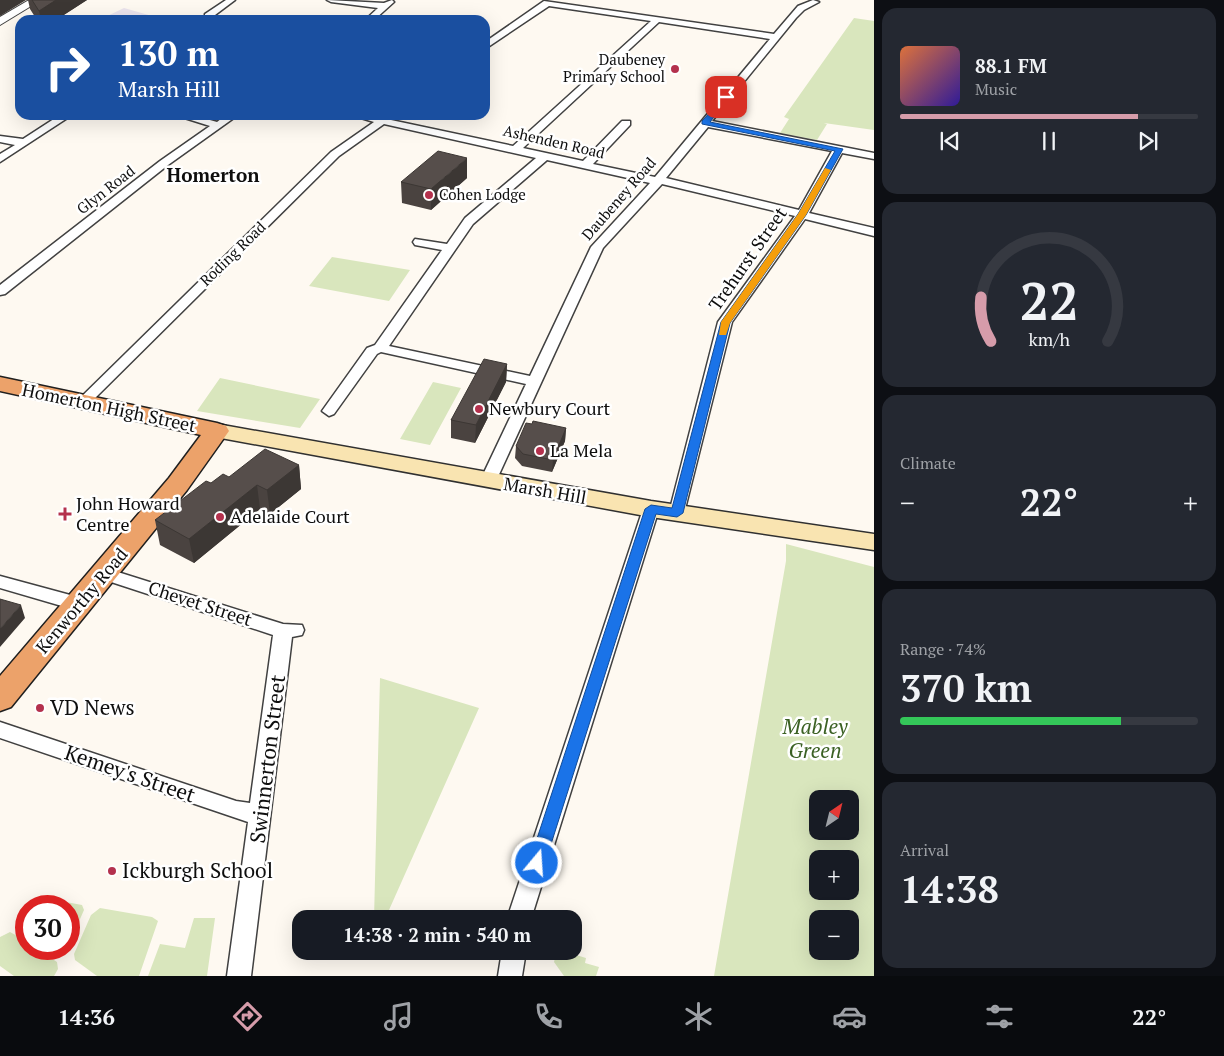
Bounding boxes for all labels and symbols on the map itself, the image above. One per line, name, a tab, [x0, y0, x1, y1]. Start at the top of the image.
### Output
place label: Daubeney Primary School	[563, 49, 665, 86]
marker: Daubeney Primary School	[669, 63, 681, 75]
pin	[705, 76, 747, 118]
street label: Ashenden Road	[501, 120, 607, 162]
street label: Daubeney Road	[577, 153, 660, 244]
street label: Glyn Road	[72, 160, 139, 218]
district label: Homerton	[167, 162, 260, 187]
place label: Cohen Lodge	[439, 184, 526, 204]
marker: Cohen Lodge	[423, 189, 435, 201]
street label: Trehurst Street	[703, 202, 792, 315]
street label: Roding Road	[195, 217, 270, 290]
street label: Homerton High Street	[20, 377, 199, 437]
place label: Newbury Court	[489, 396, 610, 420]
marker: Newbury Court	[473, 403, 485, 415]
place label: La Mela	[550, 438, 613, 462]
marker: La Mela	[534, 445, 546, 457]
street label: Marsh Hill	[502, 471, 588, 509]
place label: John Howard Centre	[76, 491, 180, 536]
place label: Adelaide Court	[230, 504, 350, 528]
marker: John Howard Centre	[58, 507, 72, 521]
marker: Adelaide Court	[214, 511, 226, 523]
street label: Kenworthy Road	[30, 542, 133, 658]
street label: Chevet Street	[145, 575, 256, 631]
street label: Swinnerton Street	[243, 673, 291, 845]
place label: VD News	[50, 693, 135, 721]
marker: VD News	[34, 702, 46, 714]
park label: Mabley Green	[781, 712, 848, 764]
street label: Kemey's Street	[61, 738, 200, 809]
north arrow	[809, 790, 859, 840]
position arrow	[510, 836, 562, 888]
place label: Ickburgh School	[122, 856, 273, 884]
marker: Ickburgh School	[106, 865, 118, 877]
speed limit sign: 30	[15, 895, 80, 960]

